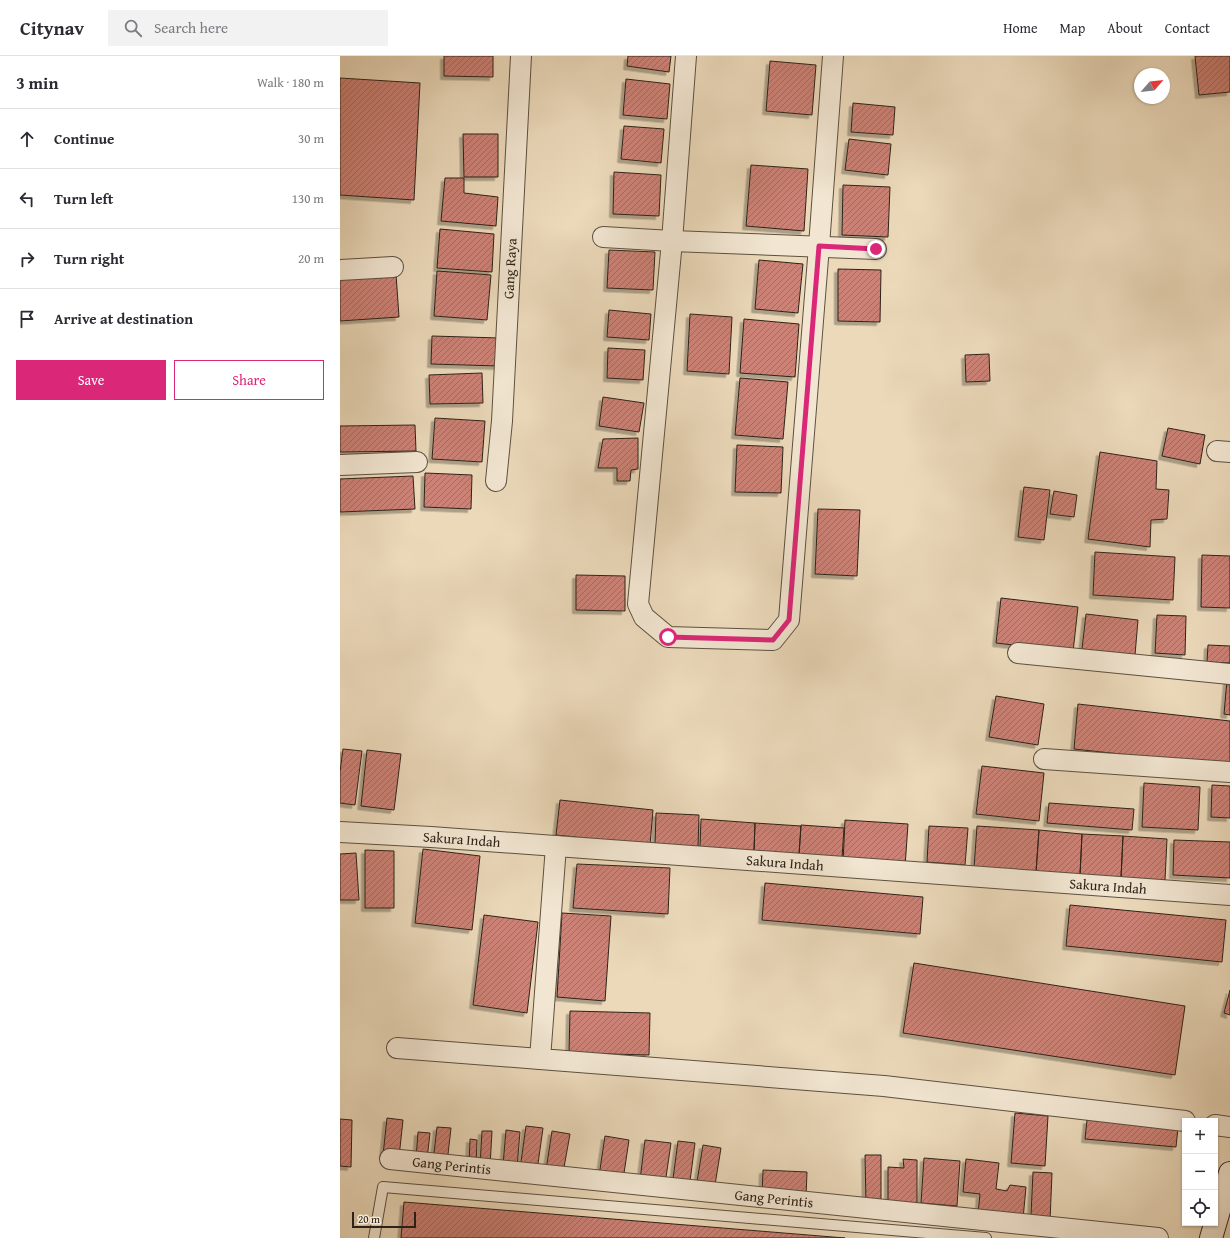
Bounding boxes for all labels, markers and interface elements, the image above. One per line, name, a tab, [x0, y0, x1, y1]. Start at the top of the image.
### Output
search box	[108, 10, 388, 46]
text: Citynav	[20, 14, 84, 42]
icon: search	[122, 17, 144, 39]
text: Search here	[154, 17, 228, 38]
text: Home	[1003, 18, 1038, 38]
text: Map	[1060, 18, 1085, 38]
text: About	[1107, 18, 1143, 38]
text: Contact	[1165, 18, 1210, 38]
north arrow	[1134, 68, 1170, 104]
text: 3 min	[16, 70, 58, 95]
text: Walk · 180 m	[257, 73, 324, 92]
icon: ahead	[16, 128, 38, 150]
text: Continue	[54, 128, 115, 149]
text: 30 m	[298, 129, 324, 148]
icon: left	[16, 188, 38, 210]
text: Turn left	[54, 188, 113, 209]
text: 130 m	[292, 189, 324, 208]
street label: Gang Raya	[498, 237, 522, 299]
route end	[867, 240, 885, 258]
icon: right	[16, 248, 38, 270]
text: Turn right	[54, 248, 125, 269]
text: 20 m	[298, 249, 324, 268]
icon: arrive	[16, 308, 38, 330]
text: Arrive at destination	[54, 308, 193, 329]
button: Save	[16, 360, 166, 400]
button: Share	[174, 360, 324, 400]
route start	[659, 628, 677, 646]
street label: Sakura Indah	[422, 827, 501, 852]
street label: Sakura Indah	[745, 850, 825, 875]
street label: Sakura Indah	[1069, 873, 1148, 899]
map controls	[1182, 1118, 1218, 1226]
button: +	[1182, 1118, 1218, 1154]
street label: Gang Perintis	[411, 1151, 492, 1179]
button: −	[1182, 1154, 1218, 1190]
street label: Gang Perintis	[734, 1185, 814, 1212]
button: locate	[1182, 1190, 1218, 1226]
scale bar	[352, 1210, 416, 1229]
text: 20 m	[358, 1211, 380, 1227]

